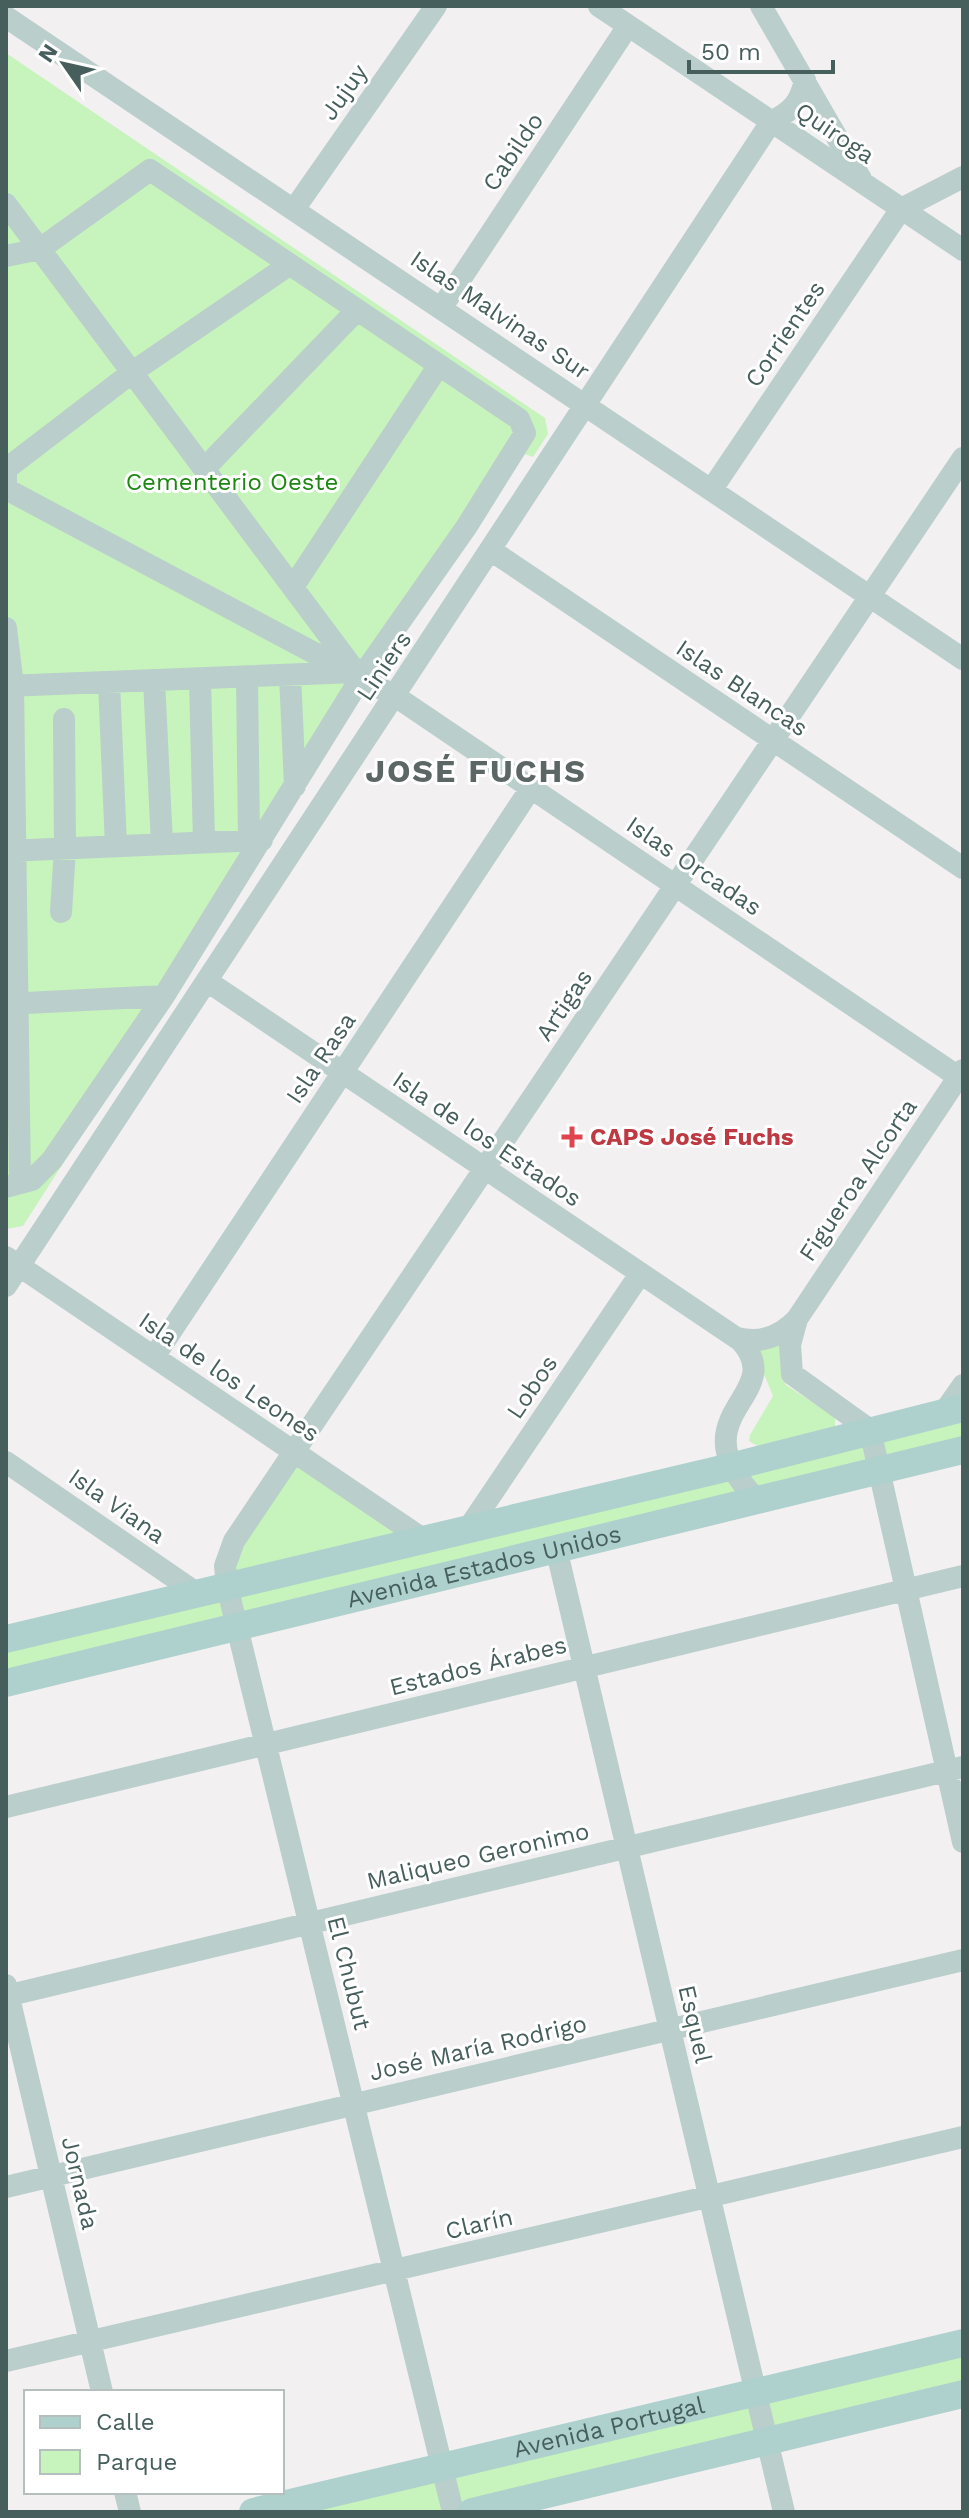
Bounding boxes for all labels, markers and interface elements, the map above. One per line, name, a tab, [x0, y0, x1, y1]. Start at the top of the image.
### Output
north arrow	[24, 24, 104, 104]
scale bar	[689, 24, 833, 74]
text: 50 m	[701, 38, 761, 66]
text: N	[33, 39, 63, 67]
street label: Jujuy	[315, 58, 374, 125]
street label: Quiroga	[790, 96, 880, 170]
street label: Cabildo	[477, 108, 549, 196]
street label: Islas Malvinas Sur	[405, 245, 595, 385]
street label: Corrientes	[739, 276, 831, 392]
park label: Cementerio Oeste	[126, 468, 338, 496]
street label: Liniers	[351, 626, 417, 706]
street label: Islas Blancas	[671, 634, 813, 742]
district label: JOSÉ FUCHS	[365, 752, 587, 790]
street label: Islas Orcadas	[621, 811, 767, 921]
street label: Artigas	[530, 964, 598, 1046]
street label: Isla Rasa	[280, 1007, 362, 1109]
street label: Isla de los Estados	[387, 1065, 587, 1213]
street label: Figueroa Alcorta	[793, 1093, 923, 1267]
place label: CAPS José Fuchs	[590, 1123, 794, 1151]
marker: CAPS José Fuchs	[561, 1126, 583, 1148]
street label: Isla de los Leones	[134, 1306, 324, 1448]
street label: Lobos	[501, 1350, 563, 1424]
street label: Isla Viana	[63, 1463, 171, 1549]
street label: Avenida Estados Unidos	[344, 1520, 624, 1613]
street label: Estados Árabes	[387, 1630, 569, 1702]
street label: Maliqueo Geronimo	[364, 1817, 592, 1895]
street label: El Chubut	[321, 1913, 377, 2033]
street label: Esquel	[672, 1982, 718, 2066]
street label: José María Rodrigo	[367, 2009, 589, 2087]
street label: Jornada	[56, 2134, 104, 2232]
street label: Clarín	[443, 2203, 515, 2245]
legend	[24, 2390, 284, 2494]
street label: Avenida Portugal	[511, 2391, 708, 2464]
text: Calle	[96, 2408, 155, 2436]
text: Parque	[96, 2448, 177, 2476]

